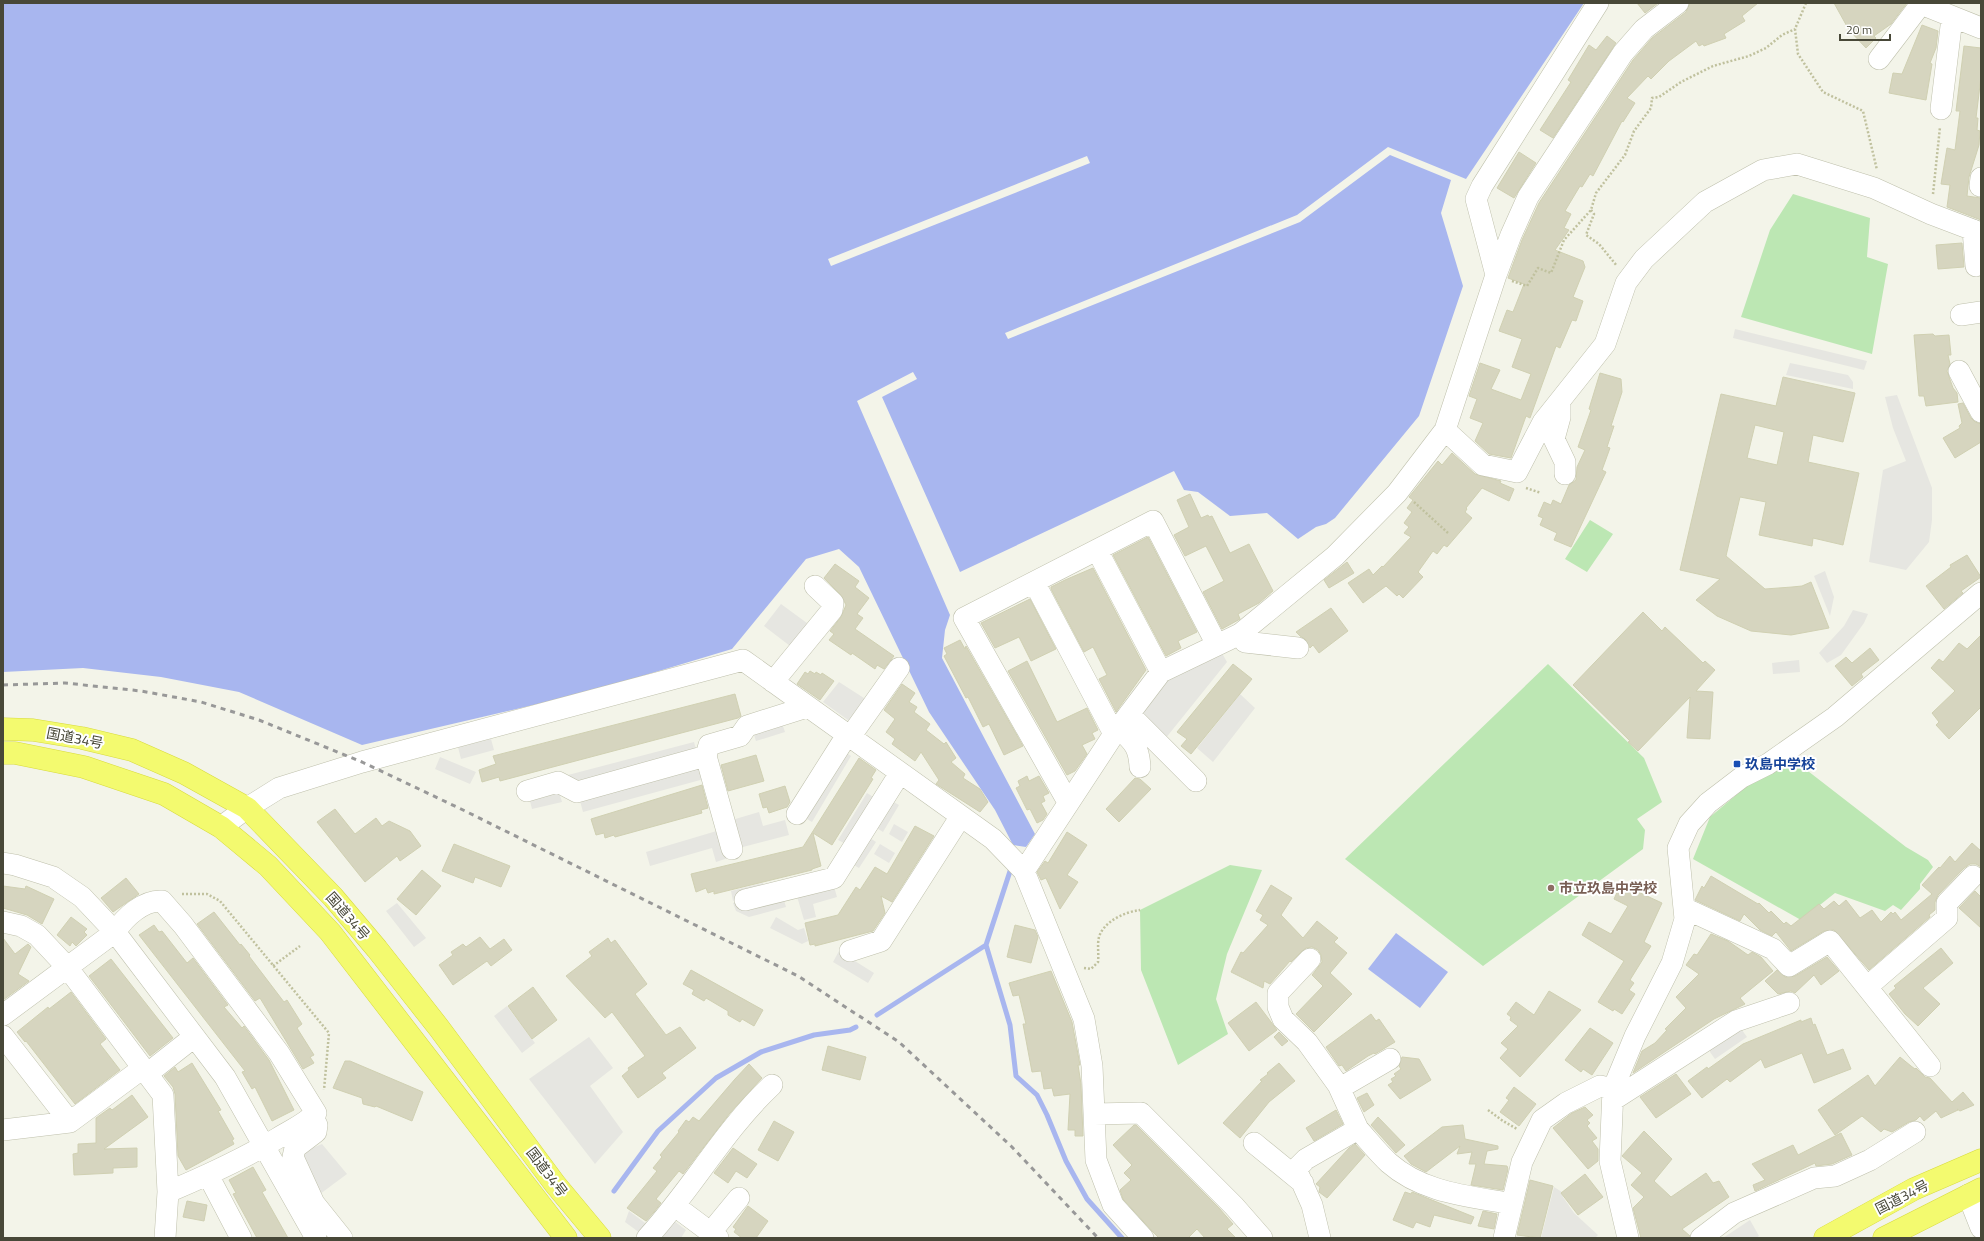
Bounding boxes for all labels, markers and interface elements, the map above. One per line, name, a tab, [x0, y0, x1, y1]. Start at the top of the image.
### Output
scale bar	[1840, 16, 1890, 42]
text: 20 m	[1846, 20, 1872, 39]
street label: 国道34号	[45, 722, 105, 753]
place label: 玖島中学校	[1745, 753, 1815, 774]
marker: 玖島中学校	[1732, 759, 1742, 769]
place label: 市立玖島中学校	[1559, 877, 1657, 898]
marker: 市立玖島中学校	[1546, 883, 1556, 893]
street label: 国道34号	[322, 887, 375, 944]
street label: 国道34号	[522, 1142, 573, 1201]
street label: 国道34号	[1871, 1174, 1932, 1219]

